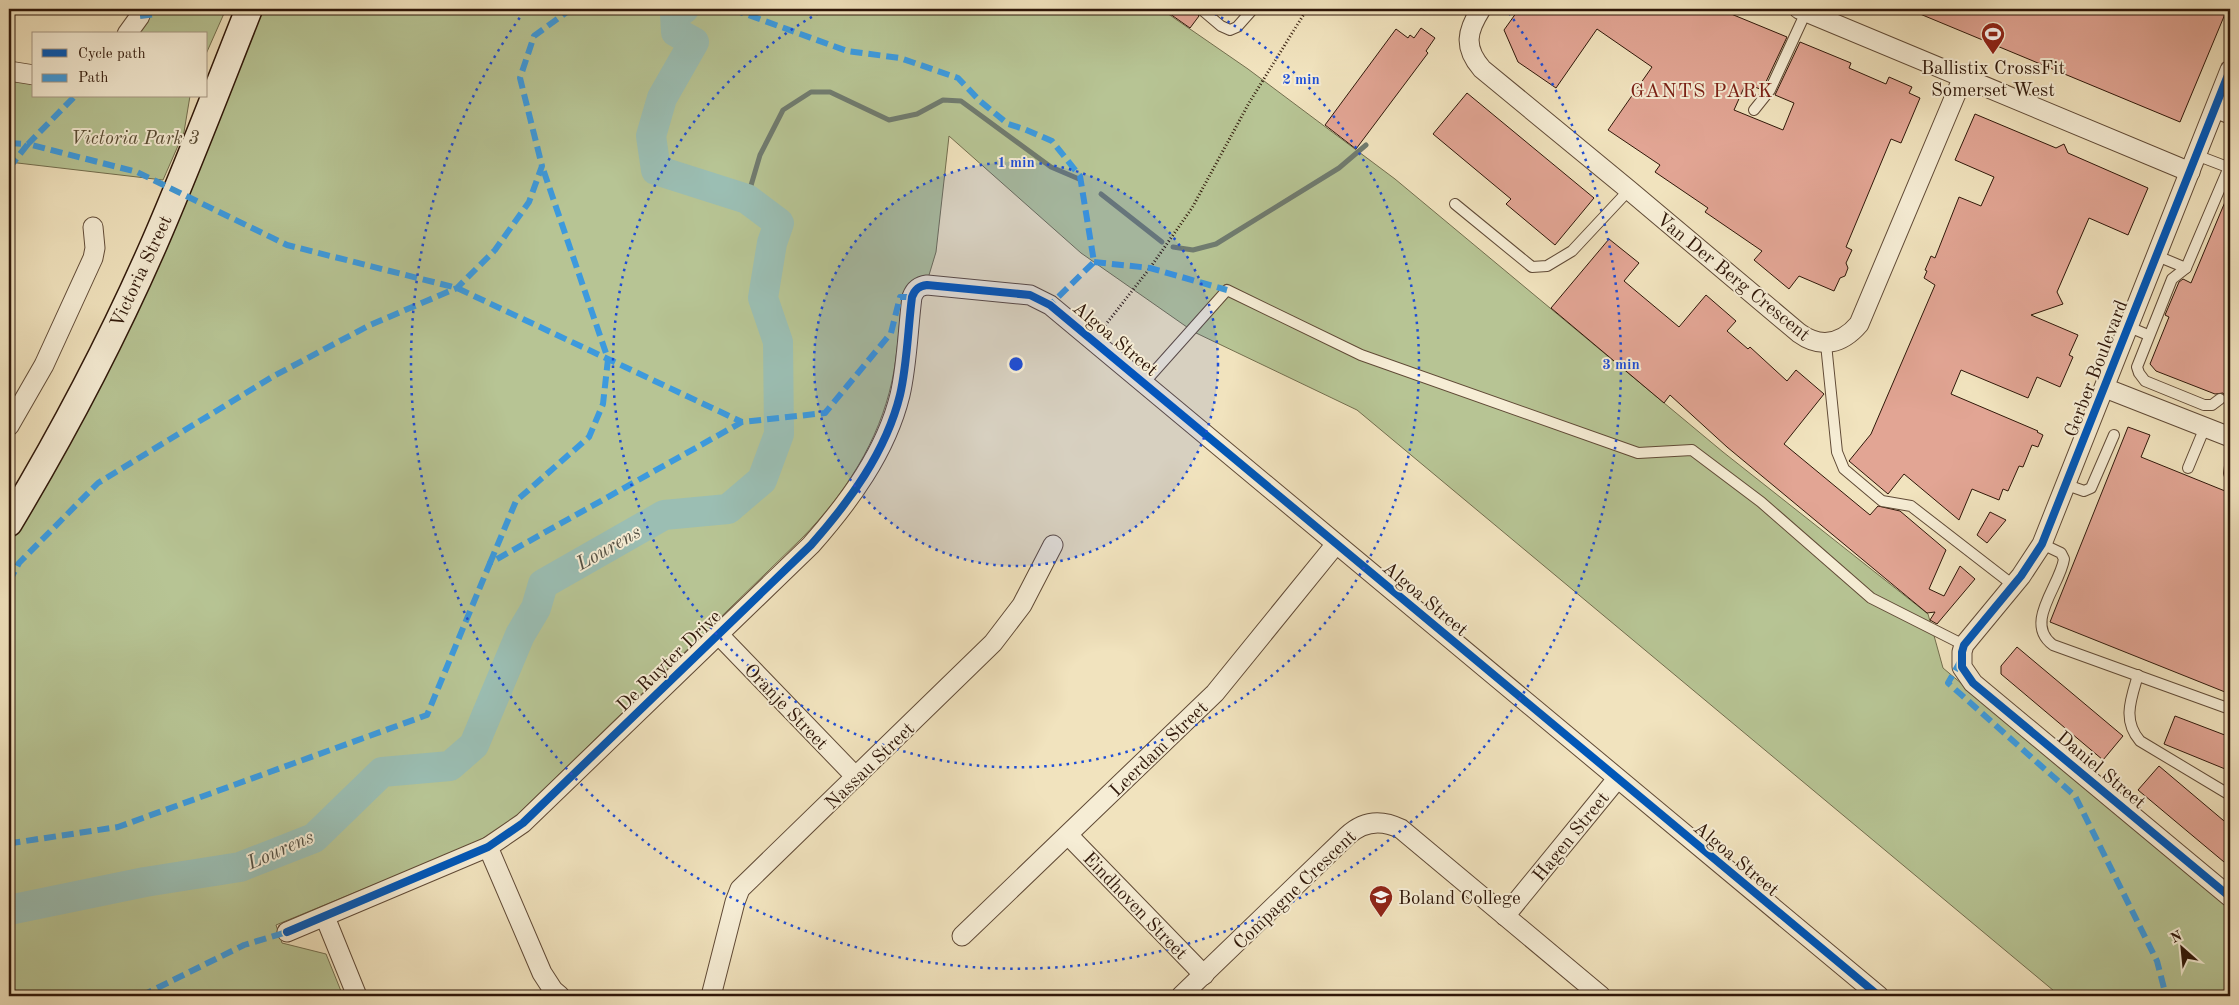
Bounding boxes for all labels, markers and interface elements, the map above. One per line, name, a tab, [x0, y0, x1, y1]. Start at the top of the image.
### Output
sports icon: Ballistix CrossFit Somerset West	[1980, 21, 2006, 55]
legend	[32, 32, 208, 98]
text: Cycle path	[78, 47, 146, 62]
place label: Ballistix CrossFit Somerset West	[1921, 60, 2065, 101]
text: Path	[78, 71, 108, 86]
text: 2 min	[1282, 73, 1320, 88]
district label: GANTS PARK	[1630, 82, 1774, 102]
park label: Victoria Park 3	[71, 130, 199, 149]
text: 1 min	[997, 156, 1035, 171]
street label: Van Der Berg Crescent	[1652, 210, 1813, 346]
street label: Victoria Street	[108, 213, 177, 331]
street label: Gerber Boulevard	[2063, 298, 2132, 440]
street label: Algoa Street	[1068, 299, 1160, 381]
centre of rings	[1007, 355, 1025, 373]
text: 3 min	[1602, 358, 1640, 373]
water label: Lourens	[572, 522, 645, 576]
street label: Algoa Street	[1378, 559, 1470, 641]
street label: De Ruyter Drive	[614, 607, 726, 716]
street label: Oranje Street	[740, 661, 831, 754]
street label: Leerdam Street	[1107, 698, 1212, 801]
street label: Nassau Street	[823, 720, 919, 814]
street label: Daniel Street	[2052, 729, 2148, 813]
street label: Hagen Street	[1530, 789, 1614, 886]
street label: Algoa Street	[1689, 819, 1781, 901]
water label: Lourens	[243, 827, 317, 875]
street label: Compagne Crescent	[1231, 828, 1361, 954]
street label: Eindhoven Street	[1078, 849, 1190, 964]
school or university icon: Boland College	[1368, 884, 1394, 918]
place label: Boland College	[1398, 890, 1521, 909]
north arrow	[2156, 922, 2206, 972]
text: N	[2169, 929, 2185, 946]

